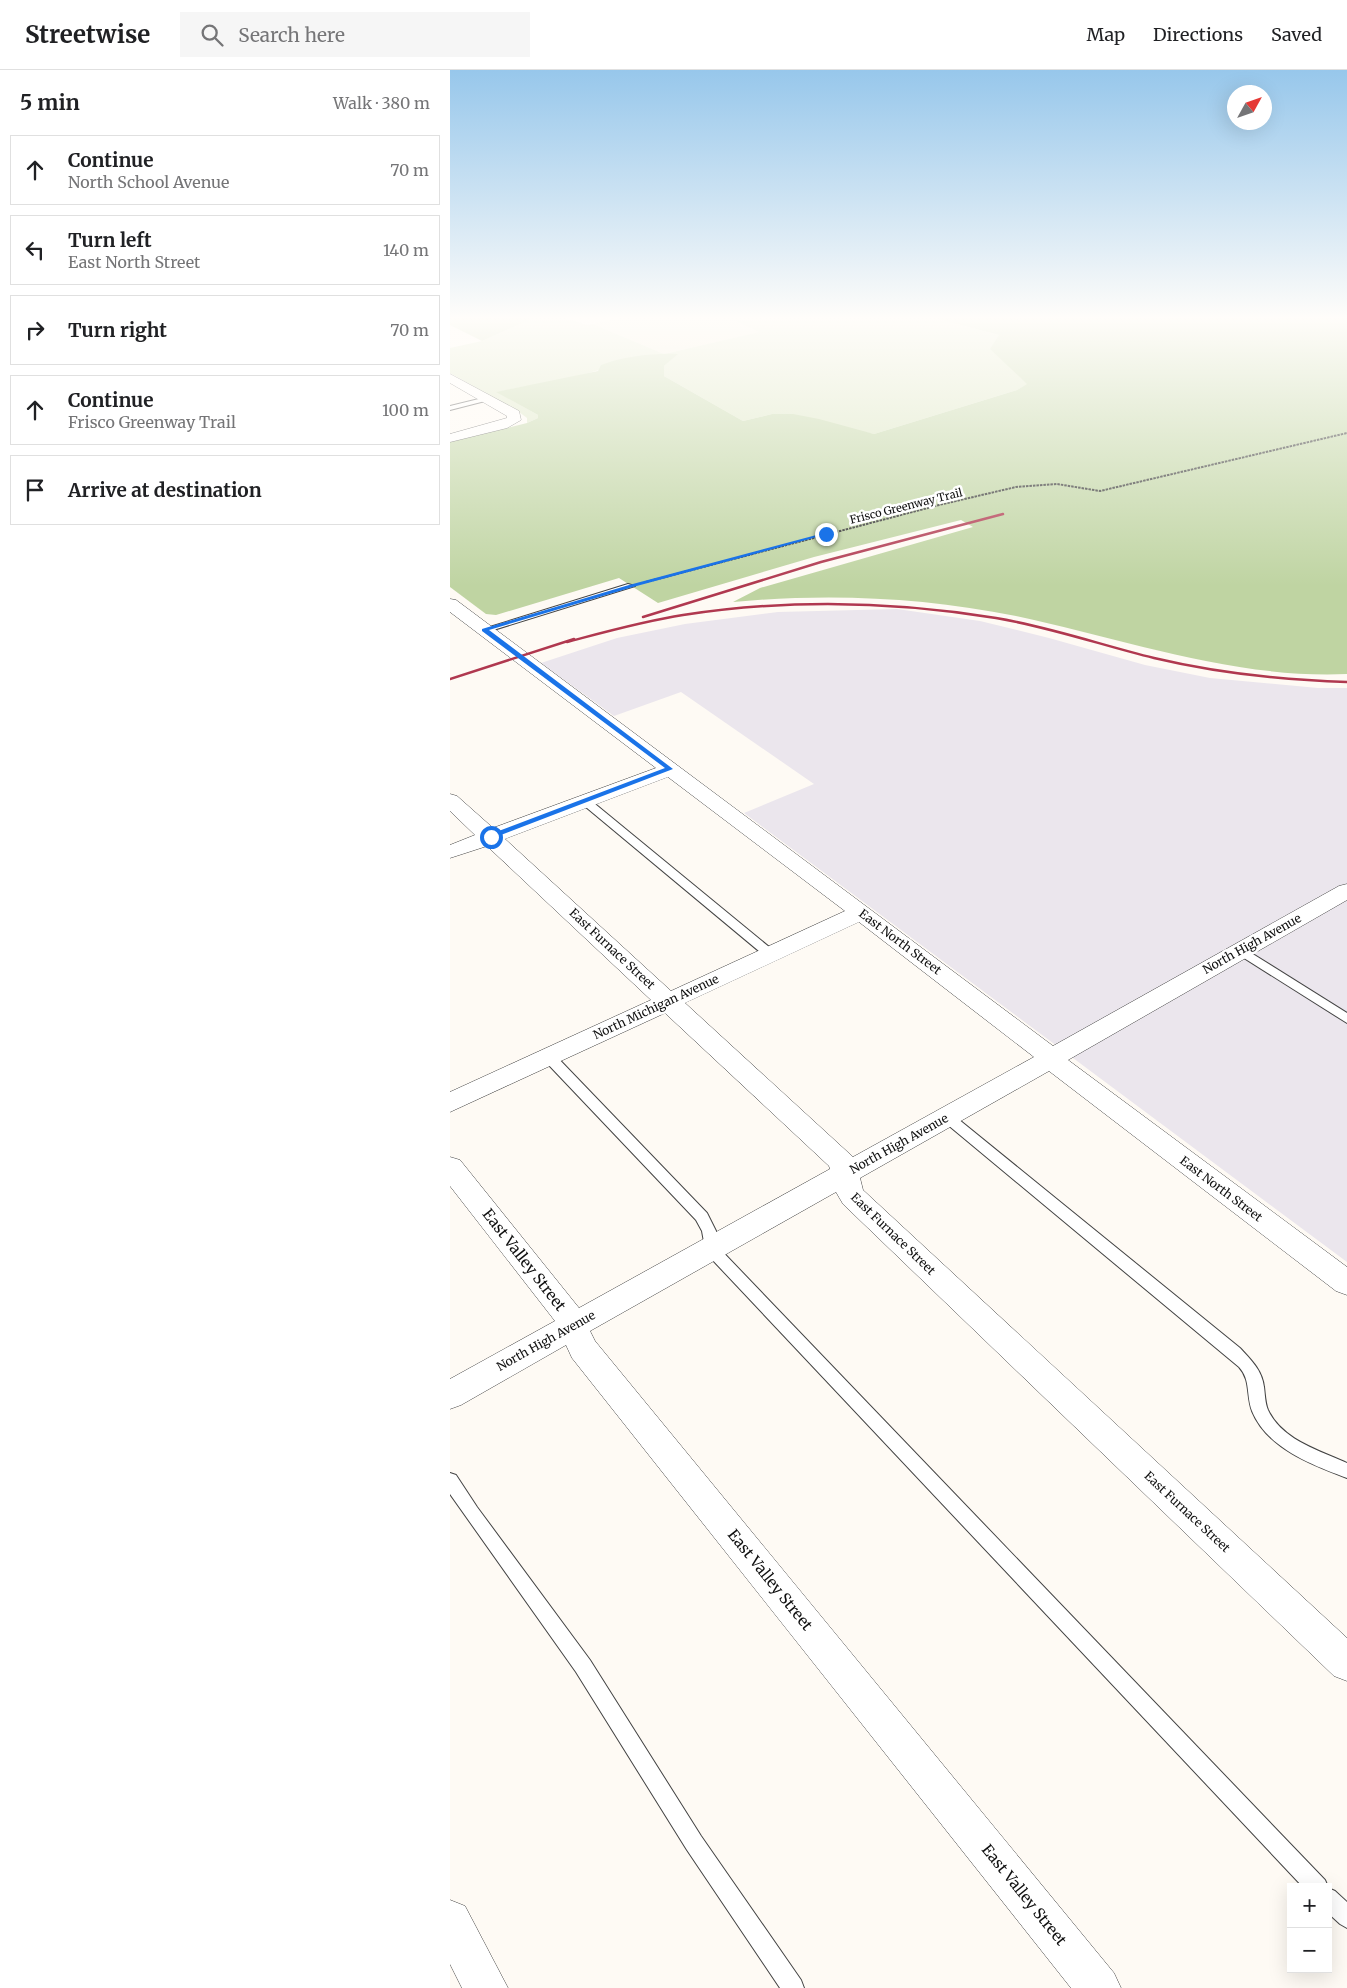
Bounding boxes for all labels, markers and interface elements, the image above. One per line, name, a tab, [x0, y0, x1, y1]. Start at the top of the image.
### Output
search box	[180, 12, 530, 57]
text: Streetwise	[25, 19, 150, 50]
icon: search	[198, 21, 226, 49]
text: Search here	[238, 23, 345, 47]
text: Map	[1087, 23, 1125, 46]
text: Directions	[1153, 23, 1243, 46]
text: Saved	[1271, 23, 1322, 46]
north arrow	[1227, 85, 1272, 130]
text: 5 min	[20, 89, 80, 116]
text: Walk · 380 m	[333, 93, 430, 113]
text: Continue	[68, 148, 154, 172]
icon: ahead	[21, 156, 49, 184]
text: 70 m	[390, 160, 429, 180]
text: North School Avenue	[68, 172, 229, 192]
text: Turn left	[68, 228, 152, 252]
icon: left	[21, 236, 49, 264]
text: 140 m	[383, 240, 429, 260]
text: East North Street	[68, 252, 200, 272]
icon: right	[21, 316, 49, 344]
text: Turn right	[68, 318, 167, 342]
text: 70 m	[390, 320, 429, 340]
text: Continue	[68, 388, 154, 412]
icon: ahead	[21, 396, 49, 424]
text: 100 m	[382, 400, 429, 420]
text: Frisco Greenway Trail	[68, 412, 236, 432]
icon: arrive	[21, 476, 49, 504]
text: Arrive at destination	[68, 478, 262, 502]
street label: Frisco Greenway Trail	[848, 485, 964, 527]
route end	[815, 523, 838, 546]
route start	[480, 826, 503, 849]
street label: East Furnace Street	[566, 905, 659, 992]
street label: East North Street	[856, 906, 945, 978]
street label: North High Avenue	[1200, 910, 1304, 977]
street label: North Michigan Avenue	[591, 971, 721, 1042]
street label: North High Avenue	[847, 1110, 951, 1177]
street label: East North Street	[1177, 1153, 1266, 1225]
street label: East Furnace Street	[848, 1189, 939, 1278]
street label: East Valley Street	[479, 1205, 570, 1315]
street label: North High Avenue	[494, 1307, 598, 1374]
street label: East Furnace Street	[1141, 1468, 1234, 1555]
street label: East Valley Street	[724, 1525, 817, 1634]
street label: East Valley Street	[978, 1840, 1071, 1949]
map controls	[1287, 1883, 1332, 1973]
button: +	[1287, 1883, 1332, 1928]
button: −	[1287, 1928, 1332, 1973]

